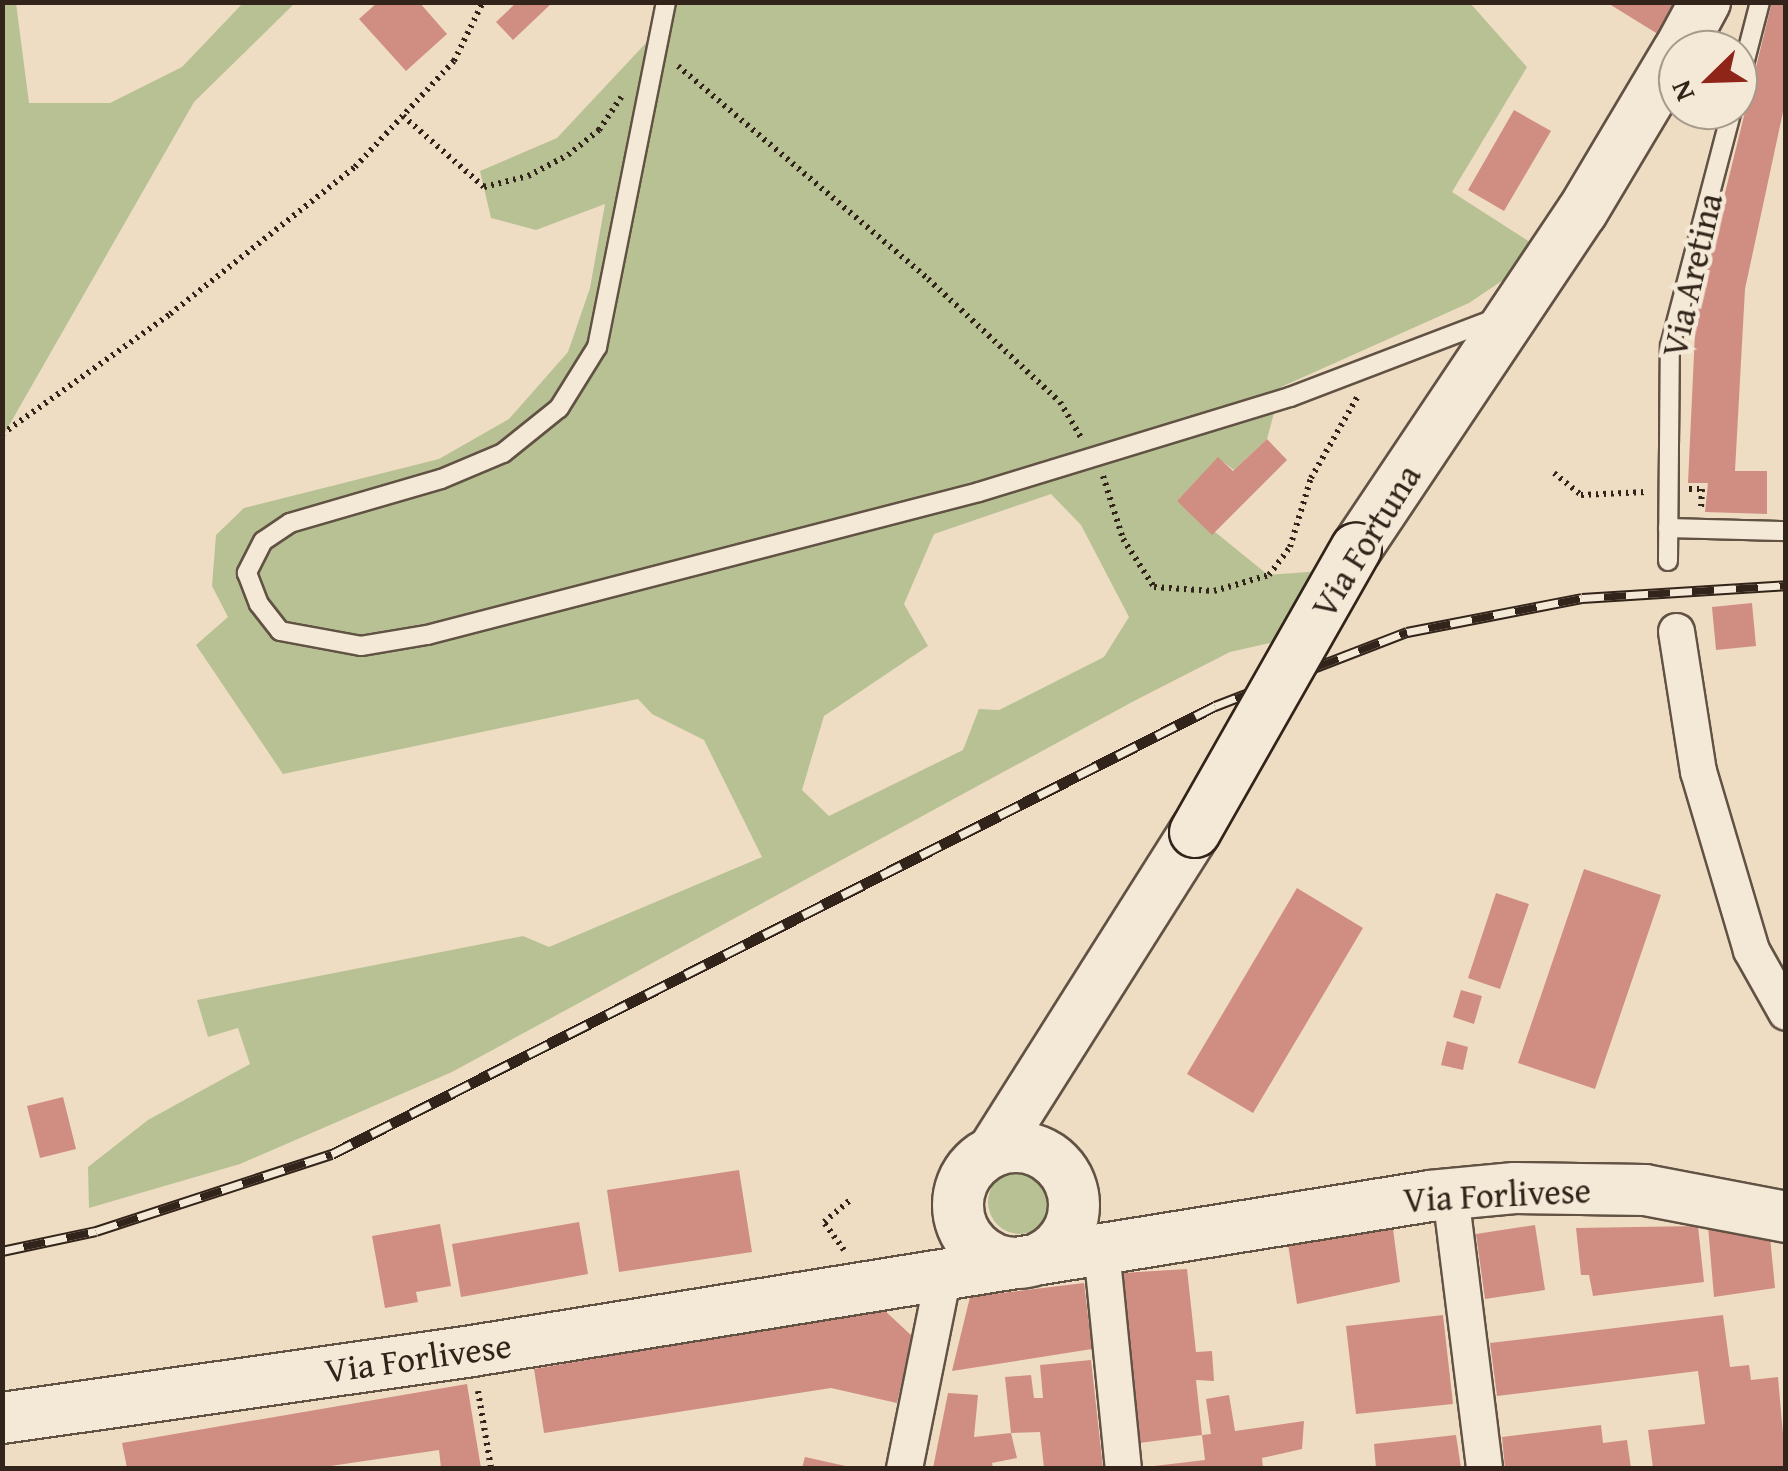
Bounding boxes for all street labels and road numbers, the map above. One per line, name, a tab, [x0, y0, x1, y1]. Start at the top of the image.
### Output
street label: Via Aretina	[1653, 189, 1731, 361]
street label: Via Fortuna	[1302, 457, 1430, 625]
street label: Via Forlivese	[1402, 1169, 1592, 1221]
street label: Via Forlivese	[322, 1324, 514, 1392]

